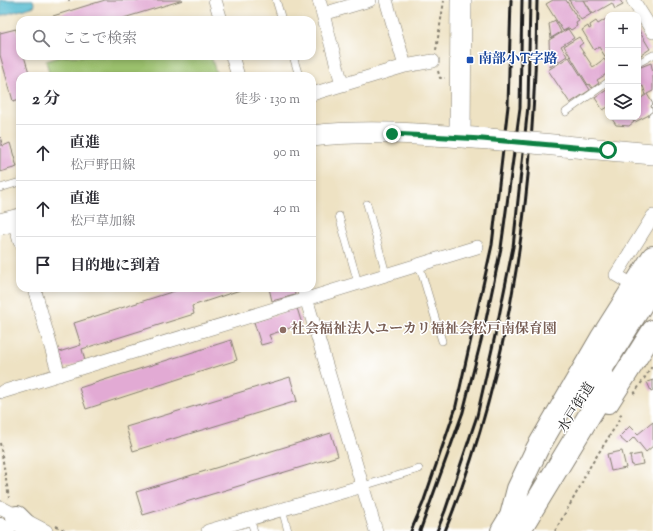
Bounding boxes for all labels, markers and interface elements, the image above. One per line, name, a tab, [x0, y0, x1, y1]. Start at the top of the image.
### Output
map controls	[605, 12, 641, 120]
button: +	[605, 12, 641, 48]
search box	[16, 16, 316, 60]
icon: search	[30, 27, 52, 49]
text: ここで検索	[62, 29, 137, 50]
button: −	[605, 48, 641, 84]
place label: 南部小T字路	[478, 50, 558, 70]
marker: 南部小T字路	[465, 55, 475, 65]
button: layers	[605, 84, 641, 120]
text: 2 分	[32, 88, 61, 112]
text: 徒歩 · 130 m	[235, 91, 300, 109]
route end	[383, 125, 401, 143]
text: 直進	[70, 133, 100, 154]
route start	[599, 141, 617, 159]
icon: ahead	[32, 142, 54, 164]
text: 90 m	[273, 144, 300, 162]
text: 松戸野田線	[70, 157, 135, 175]
text: 直進	[70, 189, 100, 210]
icon: ahead	[32, 198, 54, 220]
text: 40 m	[273, 200, 300, 218]
text: 松戸草加線	[70, 213, 135, 231]
icon: arrive	[32, 254, 54, 276]
text: 目的地に到着	[70, 256, 160, 277]
place label: 社会福祉法人ユーカリ福祉会松戸南保育園	[291, 320, 557, 340]
marker: 社会福祉法人ユーカリ福祉会松戸南保育園	[278, 325, 288, 335]
street label: 水戸街道	[554, 379, 600, 437]

